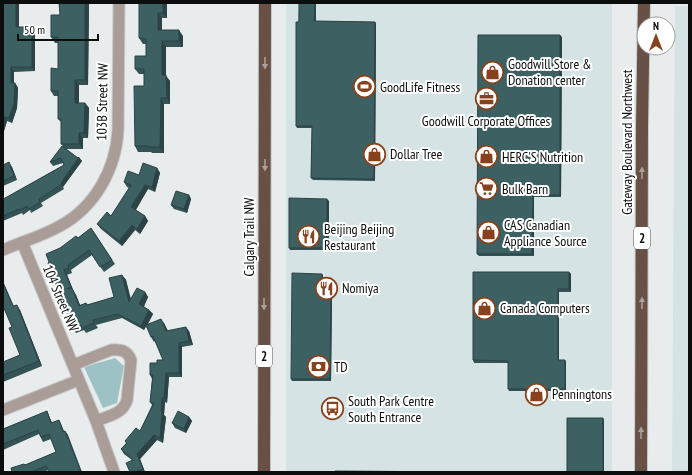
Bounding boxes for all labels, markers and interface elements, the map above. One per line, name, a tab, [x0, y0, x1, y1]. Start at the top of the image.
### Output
scale bar	[18, 16, 98, 42]
north arrow	[636, 16, 676, 56]
text: N	[653, 19, 659, 33]
text: 50 m	[24, 22, 45, 37]
place label: Goodwill Store & Donation center	[508, 55, 591, 89]
one-way arrow	[262, 57, 268, 70]
shop icon: Goodwill Store & Donation center	[479, 59, 505, 85]
street label: 103B Street NW	[92, 63, 112, 141]
street label: Gateway Boulevard Northwest	[618, 69, 636, 215]
sports icon: GoodLife Fitness	[352, 74, 378, 100]
place label: GoodLife Fitness	[380, 78, 460, 96]
office icon: Goodwill Corporate Offices	[473, 86, 499, 112]
place label: Goodwill Corporate Offices	[422, 112, 550, 130]
shop icon: Dollar Tree	[362, 141, 388, 167]
shop icon: HERC'S Nutrition	[473, 144, 499, 170]
place label: Dollar Tree	[390, 145, 443, 163]
place label: HERC'S Nutrition	[502, 148, 583, 166]
one-way arrow	[262, 159, 268, 172]
one-way arrow	[639, 166, 645, 179]
supermarket icon: Bulk Barn	[474, 176, 500, 202]
place label: Bulk Barn	[502, 180, 548, 198]
street label: Calgary Trail NW	[240, 197, 258, 276]
place label: CAS Canadian Appliance Source	[504, 216, 587, 250]
place label: Beijing Beijing Restaurant	[324, 220, 394, 254]
shop icon: CAS Canadian Appliance Source	[475, 220, 501, 246]
restaurant icon: Beijing Beijing Restaurant	[296, 224, 322, 250]
road number: 2	[634, 227, 650, 249]
street label: 104 Street NW	[39, 262, 83, 335]
restaurant icon: Nomiya	[313, 275, 339, 301]
place label: Nomiya	[342, 279, 379, 297]
shop icon: Canada Computers	[472, 295, 498, 321]
one-way arrow	[639, 296, 645, 309]
one-way arrow	[261, 298, 267, 311]
place label: Canada Computers	[500, 299, 590, 317]
road number: 2	[256, 345, 272, 367]
bank icon: TD	[306, 354, 332, 380]
place label: TD	[334, 358, 348, 376]
shop icon: Penningtons	[523, 381, 549, 407]
place label: Penningtons	[552, 385, 612, 403]
place label: South Park Centre South Entrance	[348, 392, 434, 426]
bus stop icon: South Park Centre South Entrance	[320, 396, 346, 422]
one-way arrow	[638, 426, 644, 439]

